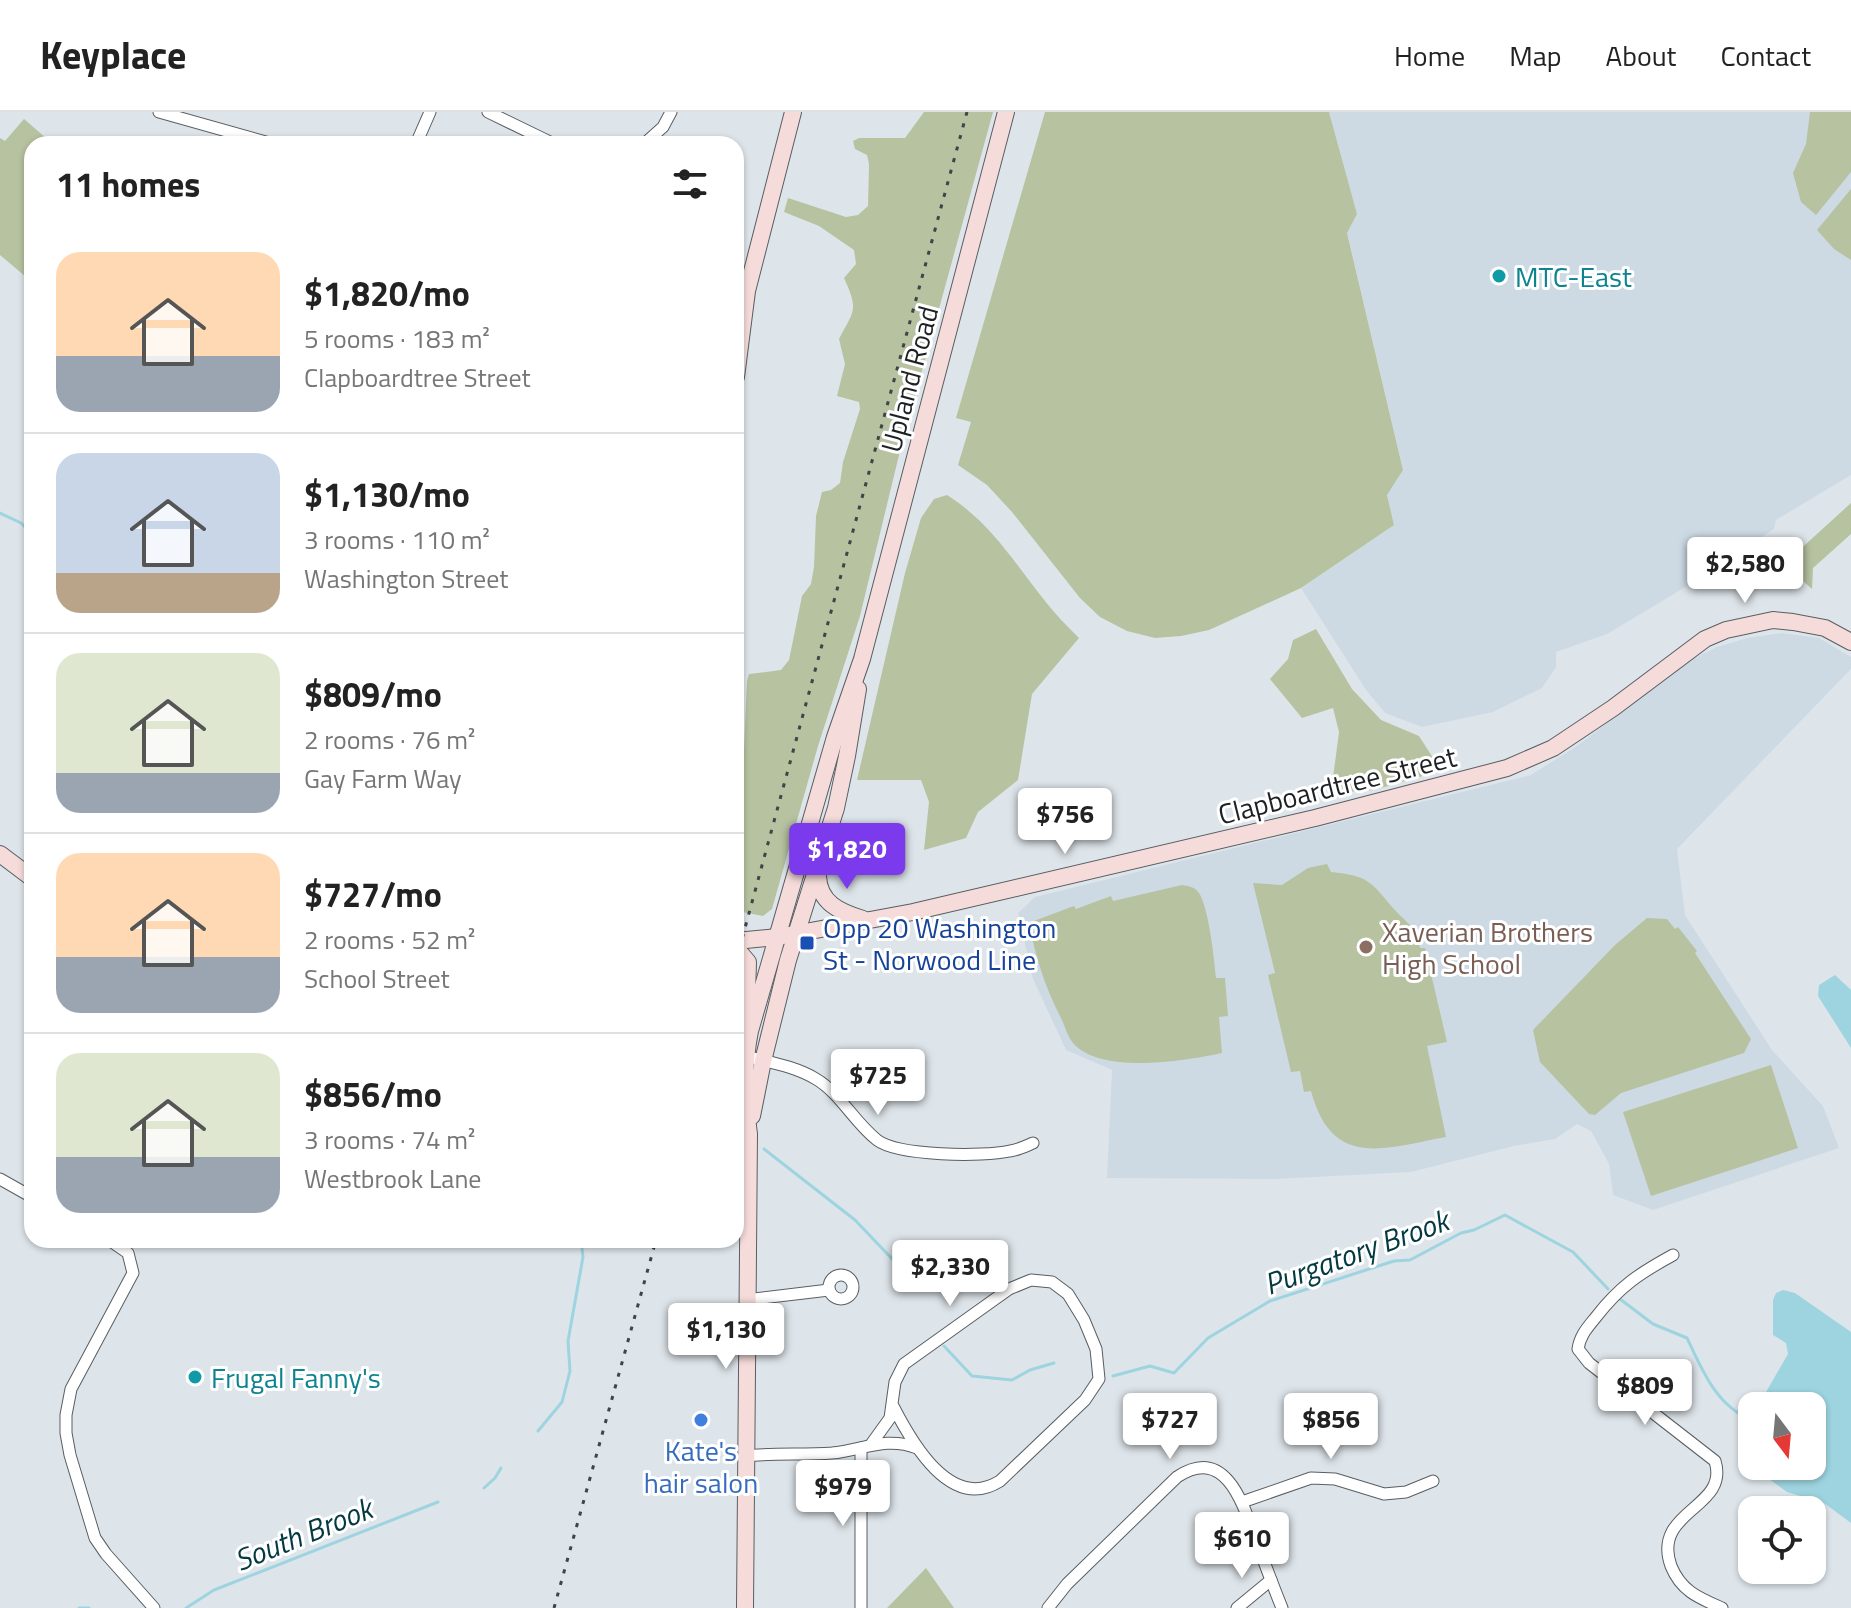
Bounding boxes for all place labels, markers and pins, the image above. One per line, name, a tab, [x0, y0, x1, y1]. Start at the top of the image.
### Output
place label: MTC-East	[1515, 255, 1632, 298]
marker: MTC-East	[1490, 267, 1508, 285]
pin: $2,580	[1680, 537, 1810, 605]
pin: $756	[1018, 788, 1112, 856]
pin: $1,820	[782, 823, 912, 891]
place label: Opp 20 Washington St - Norwood Line	[823, 906, 1056, 981]
place label: Xaverian Brothers High School	[1382, 910, 1593, 985]
marker: Opp 20 Washington St - Norwood Line	[798, 934, 816, 952]
marker: Xaverian Brothers High School	[1357, 938, 1375, 956]
pin: $725	[831, 1049, 925, 1117]
pin: $2,330	[885, 1240, 1015, 1308]
pin: $1,130	[661, 1303, 791, 1371]
place label: Frugal Fanny's	[211, 1356, 381, 1399]
pin: $809	[1598, 1359, 1692, 1427]
marker: Frugal Fanny's	[186, 1368, 204, 1386]
pin: $727	[1123, 1393, 1217, 1461]
pin: $856	[1284, 1393, 1378, 1461]
marker: Kate's hair salon	[692, 1411, 710, 1429]
place label: Kate's hair salon	[644, 1429, 758, 1504]
pin: $979	[796, 1460, 890, 1528]
pin: $610	[1195, 1512, 1289, 1580]

